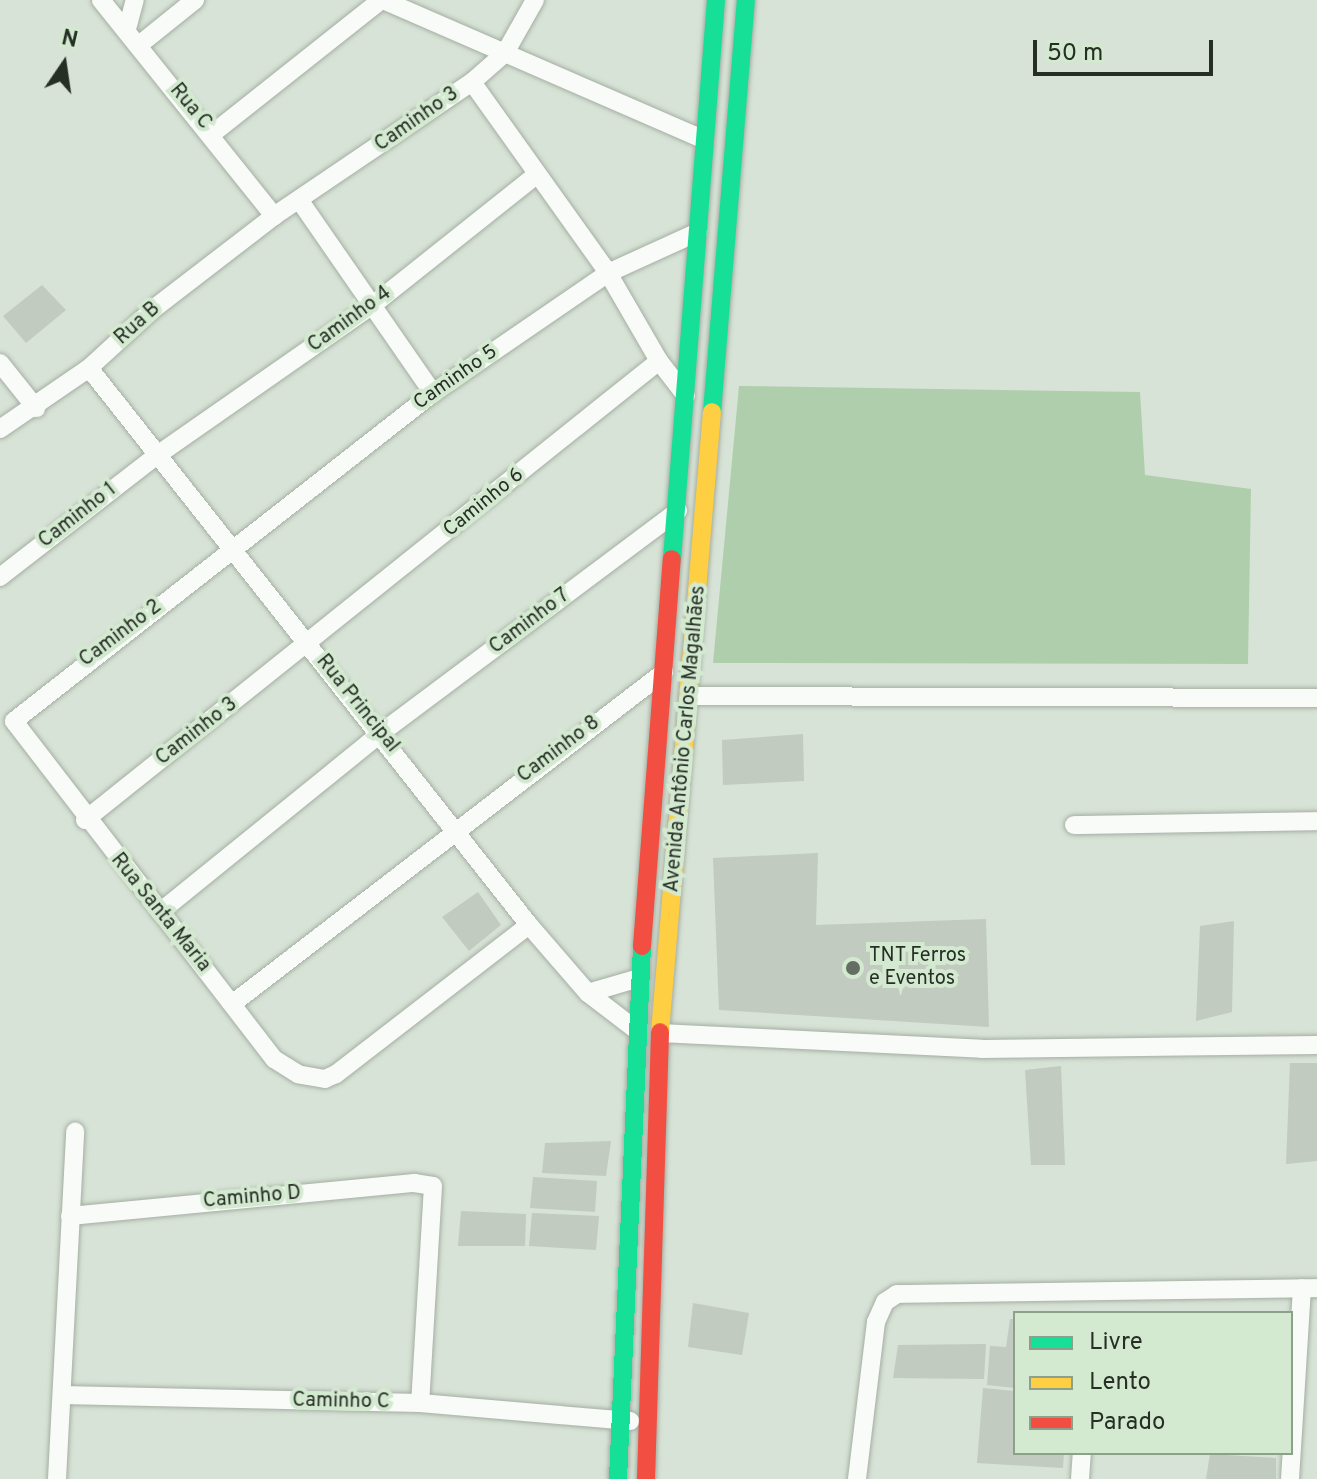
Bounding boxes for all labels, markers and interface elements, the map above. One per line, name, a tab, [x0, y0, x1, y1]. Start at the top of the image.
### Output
north arrow	[24, 24, 104, 104]
scale bar	[1037, 24, 1217, 74]
text: N	[59, 25, 80, 55]
text: 50 m	[1047, 39, 1103, 69]
street label: Rua C	[164, 79, 216, 135]
street label: Caminho 3	[371, 83, 463, 157]
street label: Caminho 4	[304, 282, 396, 358]
street label: Rua B	[110, 297, 166, 351]
street label: Caminho 5	[409, 340, 503, 416]
street label: Caminho 6	[439, 463, 529, 543]
street label: Caminho 1	[34, 478, 122, 554]
street label: Caminho 7	[485, 584, 575, 660]
street label: Avenida Antônio Carlos Magalhães	[661, 584, 711, 894]
street label: Caminho 2	[75, 595, 167, 673]
street label: Rua Principal	[310, 650, 404, 758]
street label: Caminho 3	[152, 693, 242, 771]
street label: Caminho 8	[513, 711, 605, 789]
street label: Rua Santa Maria	[105, 849, 215, 977]
place label: TNT Ferros e Eventos	[869, 944, 967, 991]
marker: TNT Ferros e Eventos	[844, 959, 862, 977]
street label: Caminho D	[202, 1182, 302, 1214]
legend	[1013, 1311, 1293, 1455]
text: Livre	[1089, 1328, 1143, 1358]
text: Lento	[1089, 1368, 1151, 1398]
street label: Caminho C	[292, 1389, 390, 1415]
text: Parado	[1089, 1408, 1165, 1438]

